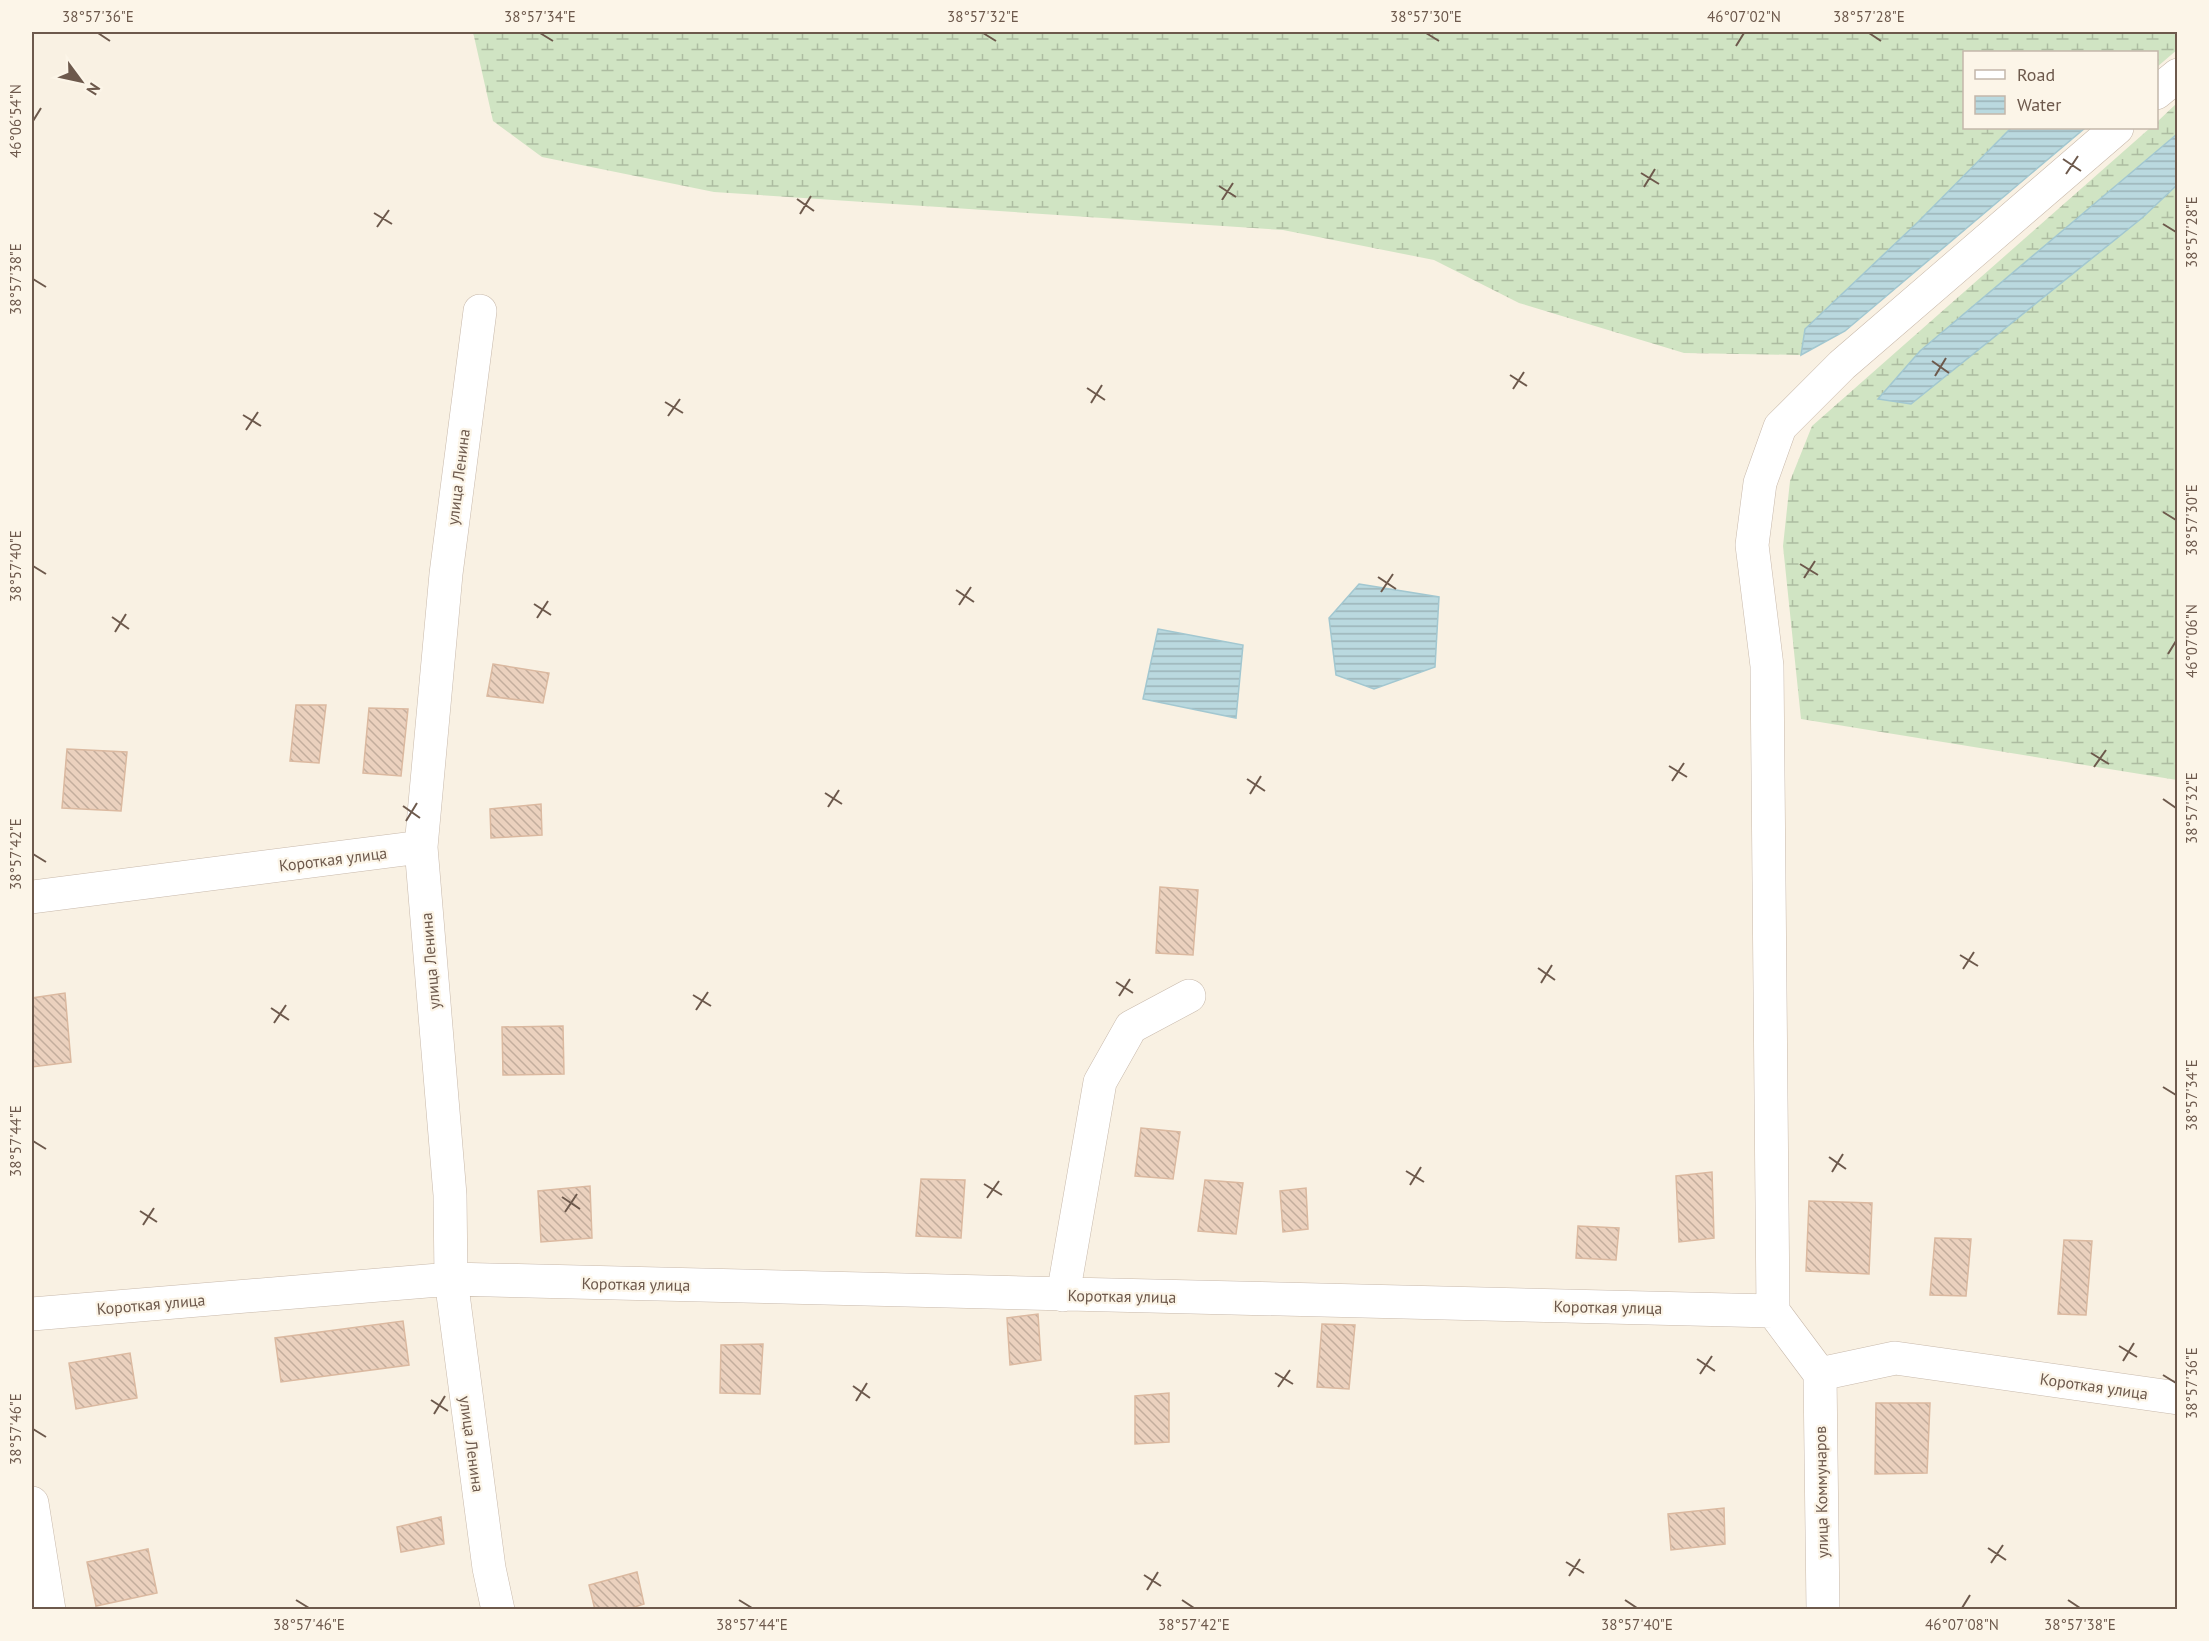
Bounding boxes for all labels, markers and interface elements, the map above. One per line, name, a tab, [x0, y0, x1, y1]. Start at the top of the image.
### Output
text: 38°57'36"E	[62, 7, 134, 26]
text: 38°57'34"E	[504, 7, 576, 26]
text: 38°57'32"E	[947, 7, 1019, 26]
text: 38°57'30"E	[1390, 7, 1462, 26]
text: 46°07'02"N	[1707, 7, 1781, 26]
text: 38°57'28"E	[1833, 7, 1905, 26]
north arrow	[51, 51, 111, 111]
legend	[1963, 51, 2158, 129]
text: Road	[2017, 63, 2055, 86]
text: N	[82, 79, 105, 99]
text: 46°06'54"N	[6, 84, 25, 158]
text: Water	[2017, 93, 2061, 116]
text: 38°57'28"E	[2182, 196, 2201, 268]
text: 38°57'38"E	[6, 243, 25, 315]
street label: улица Ленина	[442, 428, 474, 526]
text: 38°57'30"E	[2182, 484, 2201, 556]
text: 38°57'40"E	[6, 530, 25, 602]
text: 46°07'06"N	[2182, 604, 2201, 678]
text: 38°57'32"E	[2182, 772, 2201, 844]
text: 38°57'42"E	[6, 818, 25, 890]
street label: Короткая улица	[278, 842, 388, 876]
street label: улица Ленина	[416, 912, 444, 1010]
text: 38°57'34"E	[2182, 1059, 2201, 1131]
text: 38°57'44"E	[6, 1105, 25, 1177]
street label: Короткая улица	[581, 1273, 691, 1295]
street label: Короткая улица	[1067, 1285, 1177, 1307]
street label: Короткая улица	[96, 1289, 206, 1319]
street label: Короткая улица	[1553, 1296, 1663, 1318]
text: 38°57'36"E	[2182, 1347, 2201, 1419]
street label: Короткая улица	[2039, 1369, 2149, 1403]
text: 38°57'46"E	[6, 1393, 25, 1465]
street label: улица Ленина	[455, 1395, 489, 1493]
street label: улица Коммунаров	[1810, 1426, 1832, 1558]
text: 38°57'46"E	[273, 1615, 345, 1634]
text: 38°57'44"E	[716, 1615, 788, 1634]
text: 38°57'42"E	[1158, 1615, 1230, 1634]
text: 38°57'40"E	[1601, 1615, 1673, 1634]
text: 46°07'08"N	[1925, 1615, 1999, 1634]
text: 38°57'38"E	[2044, 1615, 2116, 1634]

